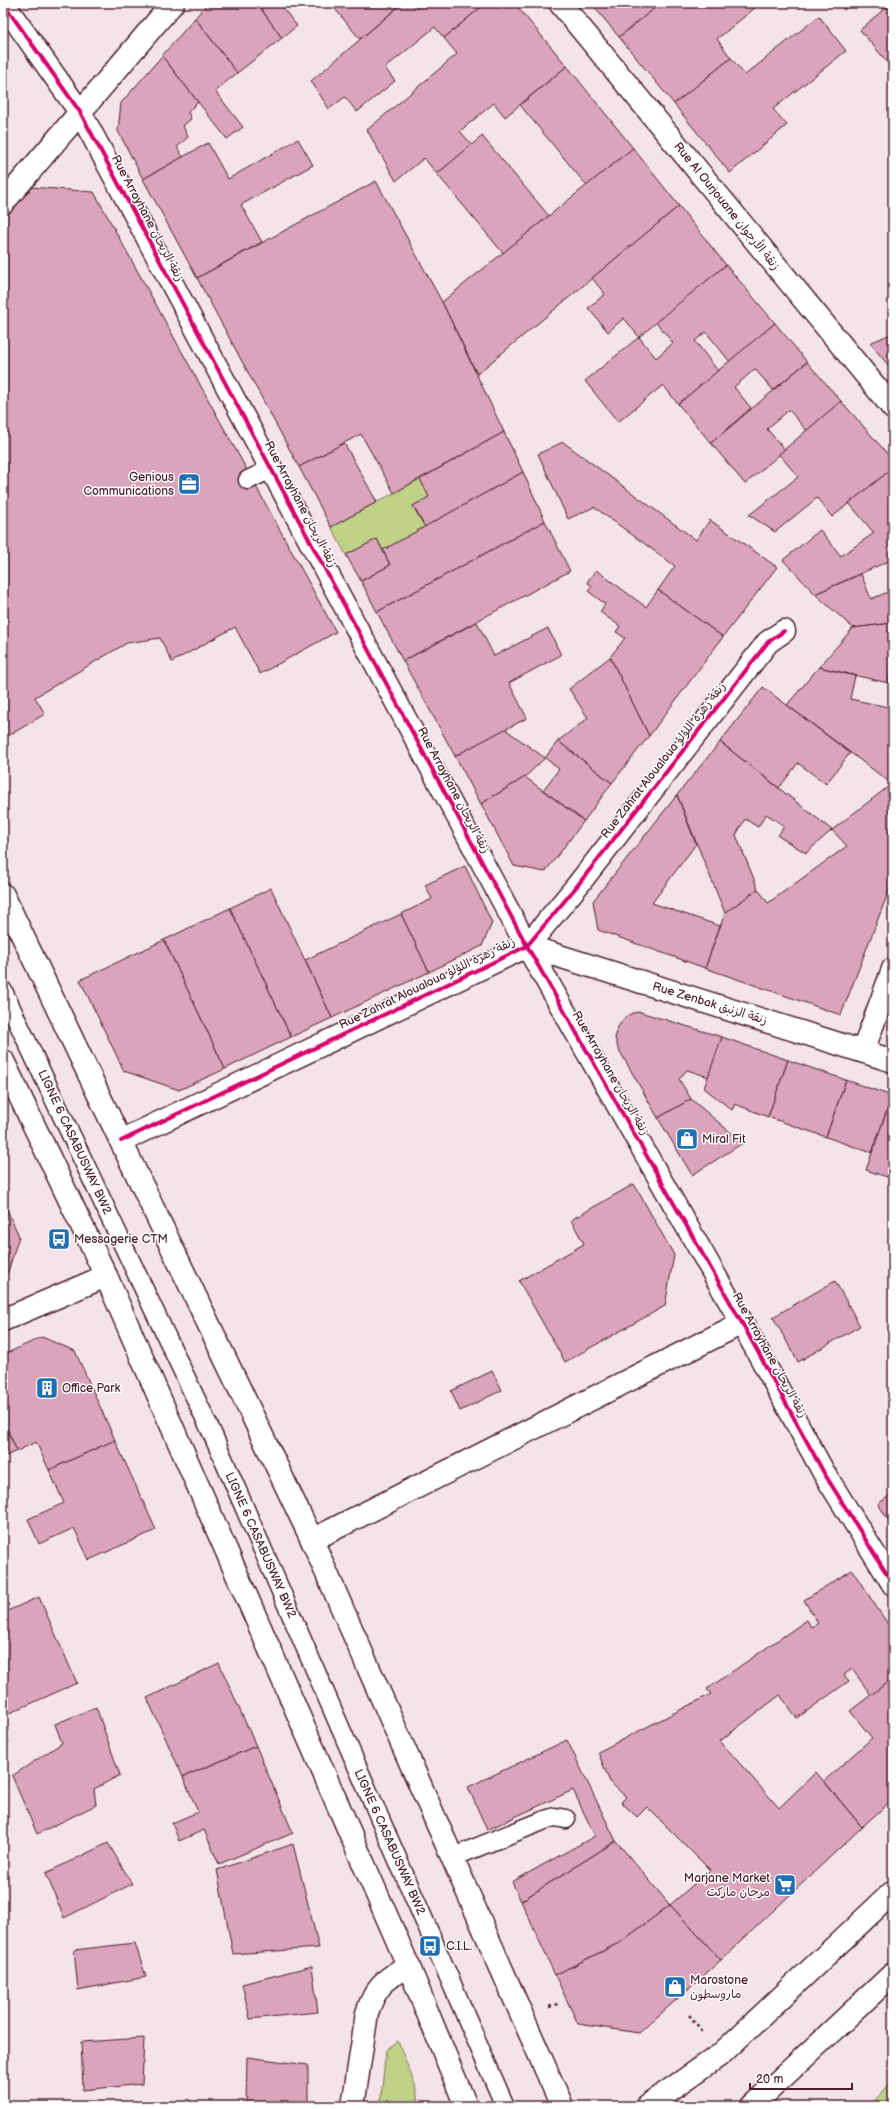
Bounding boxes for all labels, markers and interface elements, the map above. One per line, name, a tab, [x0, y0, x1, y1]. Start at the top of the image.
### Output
street label: Rue Al Ourjouane زنقة الأرجوان	[670, 139, 784, 273]
street label: Rue Arrayhane زنقة الريحان	[108, 153, 187, 284]
street label: Rue Arrayhane زنقة الريحان	[261, 439, 340, 570]
place label: Genious Communications	[83, 470, 174, 499]
office icon: Genious Communications	[176, 471, 202, 497]
street label: Rue Zahrat Aloualoua زنقة زهرة اللؤلؤ	[598, 679, 729, 841]
street label: Rue Arrayhane زنقة الريحان	[414, 725, 493, 856]
street label: Rue Zahrat Aloualoua زنقة زهرة اللؤلؤ	[337, 934, 518, 1033]
street label: Rue Zenbak زنقة الزنبق	[651, 979, 769, 1028]
street label: Rue Arrayhane زنقة الريحان	[569, 1009, 652, 1138]
street label: LIGNE 6 CASABUSWAY BW2	[34, 1068, 115, 1217]
shop icon: Miral Fit	[674, 1126, 700, 1152]
place label: Miral Fit	[702, 1132, 746, 1147]
bus stop icon: Messagerie CTM	[46, 1226, 72, 1252]
place label: Messagerie CTM	[74, 1232, 168, 1247]
street label: Rue Arrayhane زنقة الريحان	[729, 1290, 810, 1420]
building icon: Office Park	[34, 1375, 60, 1401]
place label: Office Park	[62, 1381, 121, 1396]
street label: LIGNE 6 CASABUSWAY BW2	[222, 1470, 299, 1620]
street label: LIGNE 6 CASABUSWAY BW2	[351, 1767, 428, 1917]
place label: Marjane Market مرجان ماركت	[684, 1871, 770, 1900]
supermarket icon: Marjane Market مرجان ماركت	[772, 1872, 798, 1898]
bus stop icon: C.I.L.	[417, 1933, 443, 1959]
place label: C.I.L.	[446, 1939, 472, 1954]
place label: Marostone ماروسطون	[690, 1973, 748, 2002]
shop icon: Marostone ماروسطون	[662, 1974, 688, 2000]
scale bar	[750, 2065, 852, 2091]
text: 20 m	[756, 2072, 783, 2087]

